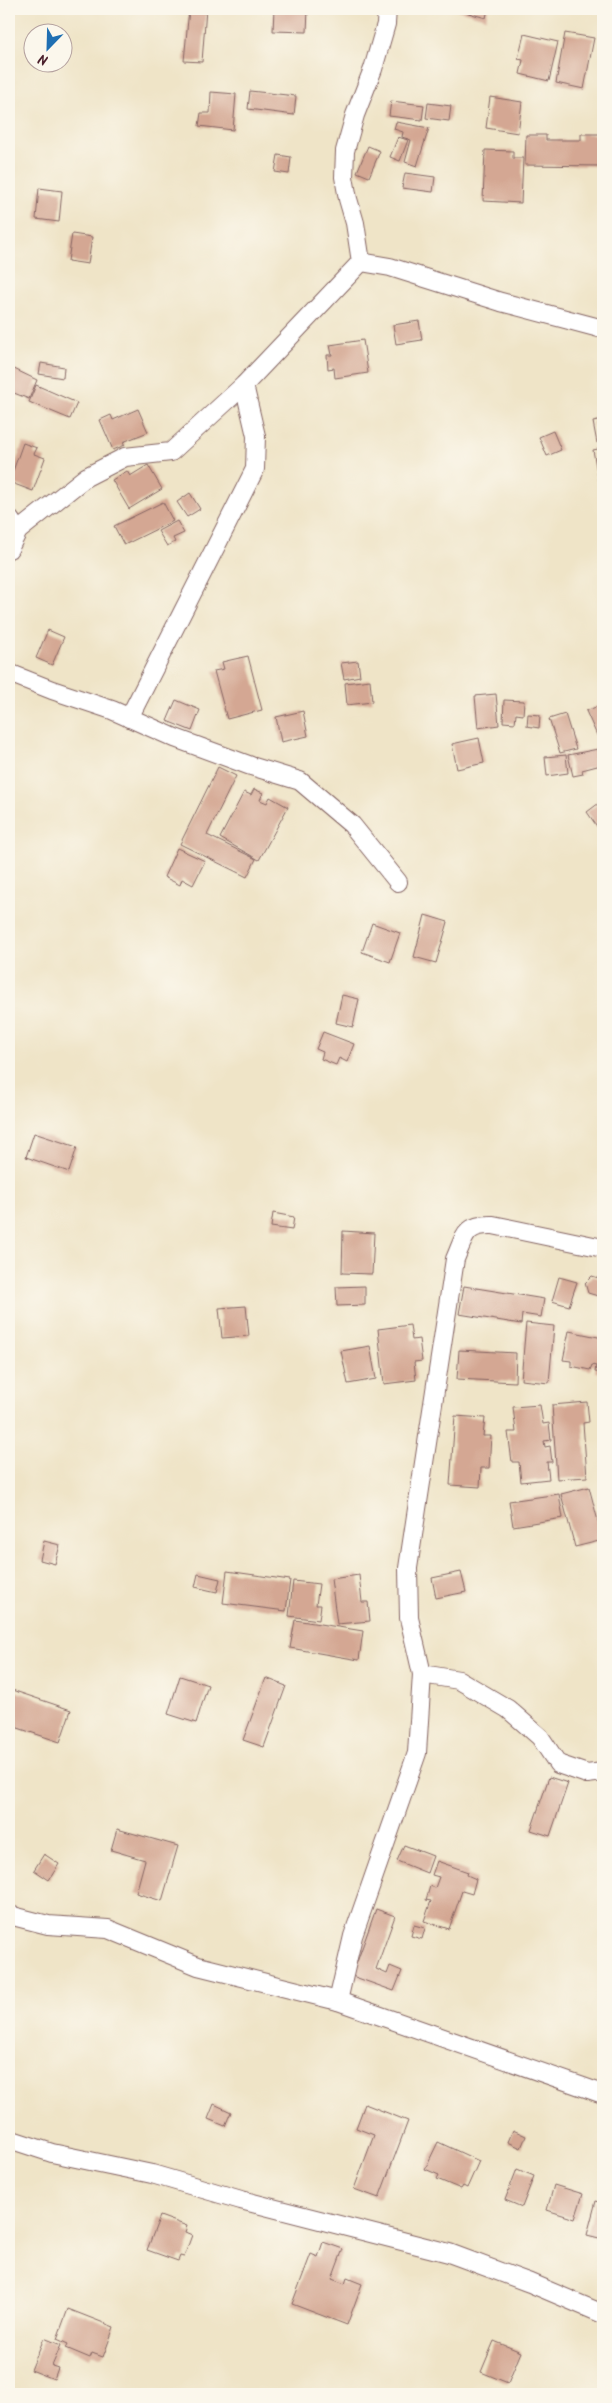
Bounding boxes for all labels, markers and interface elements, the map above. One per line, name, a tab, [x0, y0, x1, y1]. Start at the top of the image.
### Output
north arrow	[22, 22, 72, 72]
text: N	[35, 47, 52, 71]

